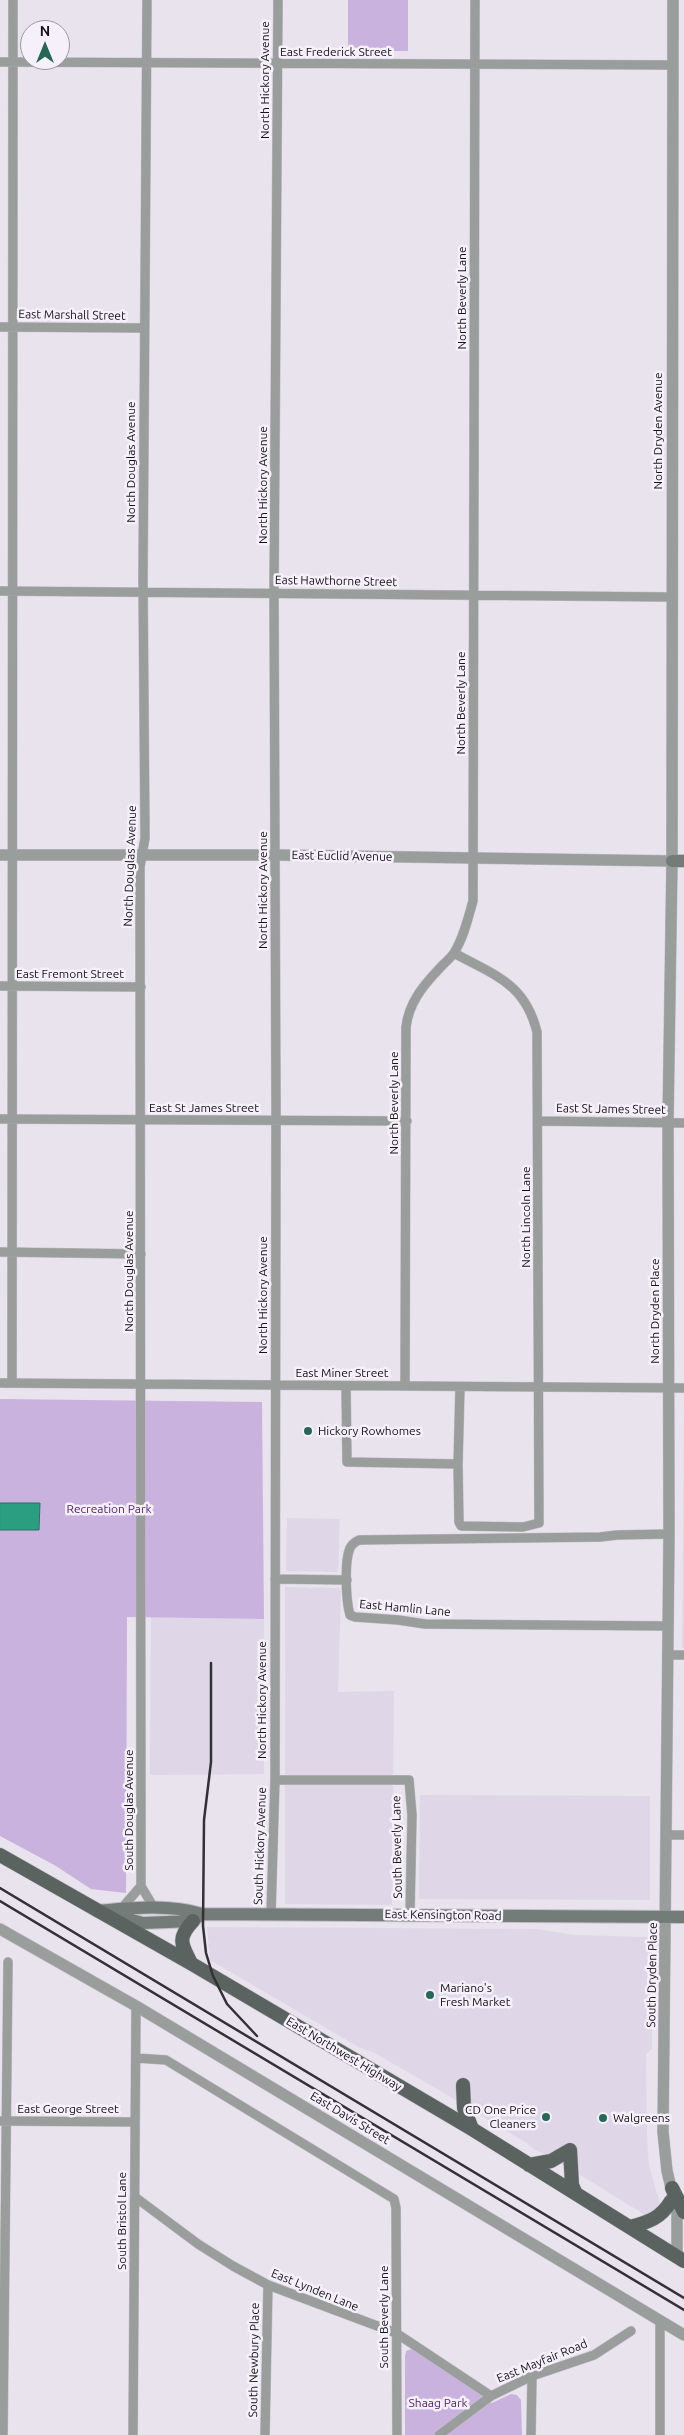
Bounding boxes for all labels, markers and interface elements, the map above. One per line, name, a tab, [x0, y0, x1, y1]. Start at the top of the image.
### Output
north arrow	[20, 20, 70, 70]
street label: North Hickory Avenue	[258, 21, 272, 139]
text: N	[40, 23, 50, 39]
street label: East Frederick Street	[280, 45, 392, 59]
street label: North Beverly Lane	[455, 246, 469, 350]
street label: East Marshall Street	[18, 307, 126, 323]
street label: North Dryden Avenue	[651, 372, 665, 490]
street label: North Douglas Avenue	[124, 401, 138, 523]
street label: North Hickory Avenue	[256, 426, 270, 544]
street label: East Hawthorne Street	[275, 573, 397, 589]
street label: North Beverly Lane	[454, 651, 468, 755]
street label: North Douglas Avenue	[121, 805, 139, 927]
street label: North Hickory Avenue	[256, 831, 270, 949]
street label: East Euclid Avenue	[291, 848, 393, 864]
street label: East Fremont Street	[16, 967, 124, 981]
street label: North Beverly Lane	[387, 1051, 401, 1155]
street label: East St James Street	[149, 1101, 259, 1115]
street label: East St James Street	[556, 1101, 666, 1117]
street label: North Lincoln Lane	[519, 1166, 533, 1268]
street label: North Douglas Avenue	[122, 1210, 136, 1332]
street label: North Hickory Avenue	[256, 1236, 270, 1354]
street label: North Dryden Place	[648, 1258, 662, 1364]
street label: East Miner Street	[295, 1366, 389, 1380]
place label: Hickory Rowhomes	[318, 1424, 421, 1438]
marker: Hickory Rowhomes	[302, 1425, 314, 1437]
park label: Recreation Park	[66, 1502, 152, 1516]
street label: East Hamlin Lane	[359, 1597, 451, 1619]
street label: North Hickory Avenue	[255, 1641, 269, 1759]
street label: South Douglas Avenue	[122, 1749, 136, 1871]
street label: South Hickory Avenue	[251, 1787, 269, 1905]
street label: South Beverly Lane	[389, 1795, 405, 1899]
street label: East Kensington Road	[384, 1907, 502, 1923]
street label: South Dryden Place	[644, 1922, 660, 2028]
place label: Mariano's Fresh Market	[440, 1981, 510, 2009]
marker: Mariano's Fresh Market	[424, 1989, 436, 2001]
street label: East Northwest Highway	[284, 2014, 404, 2094]
street label: East Davis Street	[308, 2089, 392, 2147]
street label: East George Street	[17, 2102, 119, 2116]
place label: CD One Price Cleaners	[465, 2103, 536, 2131]
marker: CD One Price Cleaners	[540, 2111, 552, 2123]
place label: Walgreens	[613, 2111, 670, 2125]
marker: Walgreens	[597, 2112, 609, 2124]
street label: South Bristol Lane	[115, 2172, 129, 2270]
street label: South Beverly Lane	[377, 2265, 391, 2369]
street label: East Lynden Lane	[269, 2266, 361, 2314]
street label: South Newbury Place	[246, 2302, 262, 2418]
street label: East Mayfair Road	[495, 2336, 589, 2386]
park label: Shaag Park	[409, 2396, 467, 2410]

